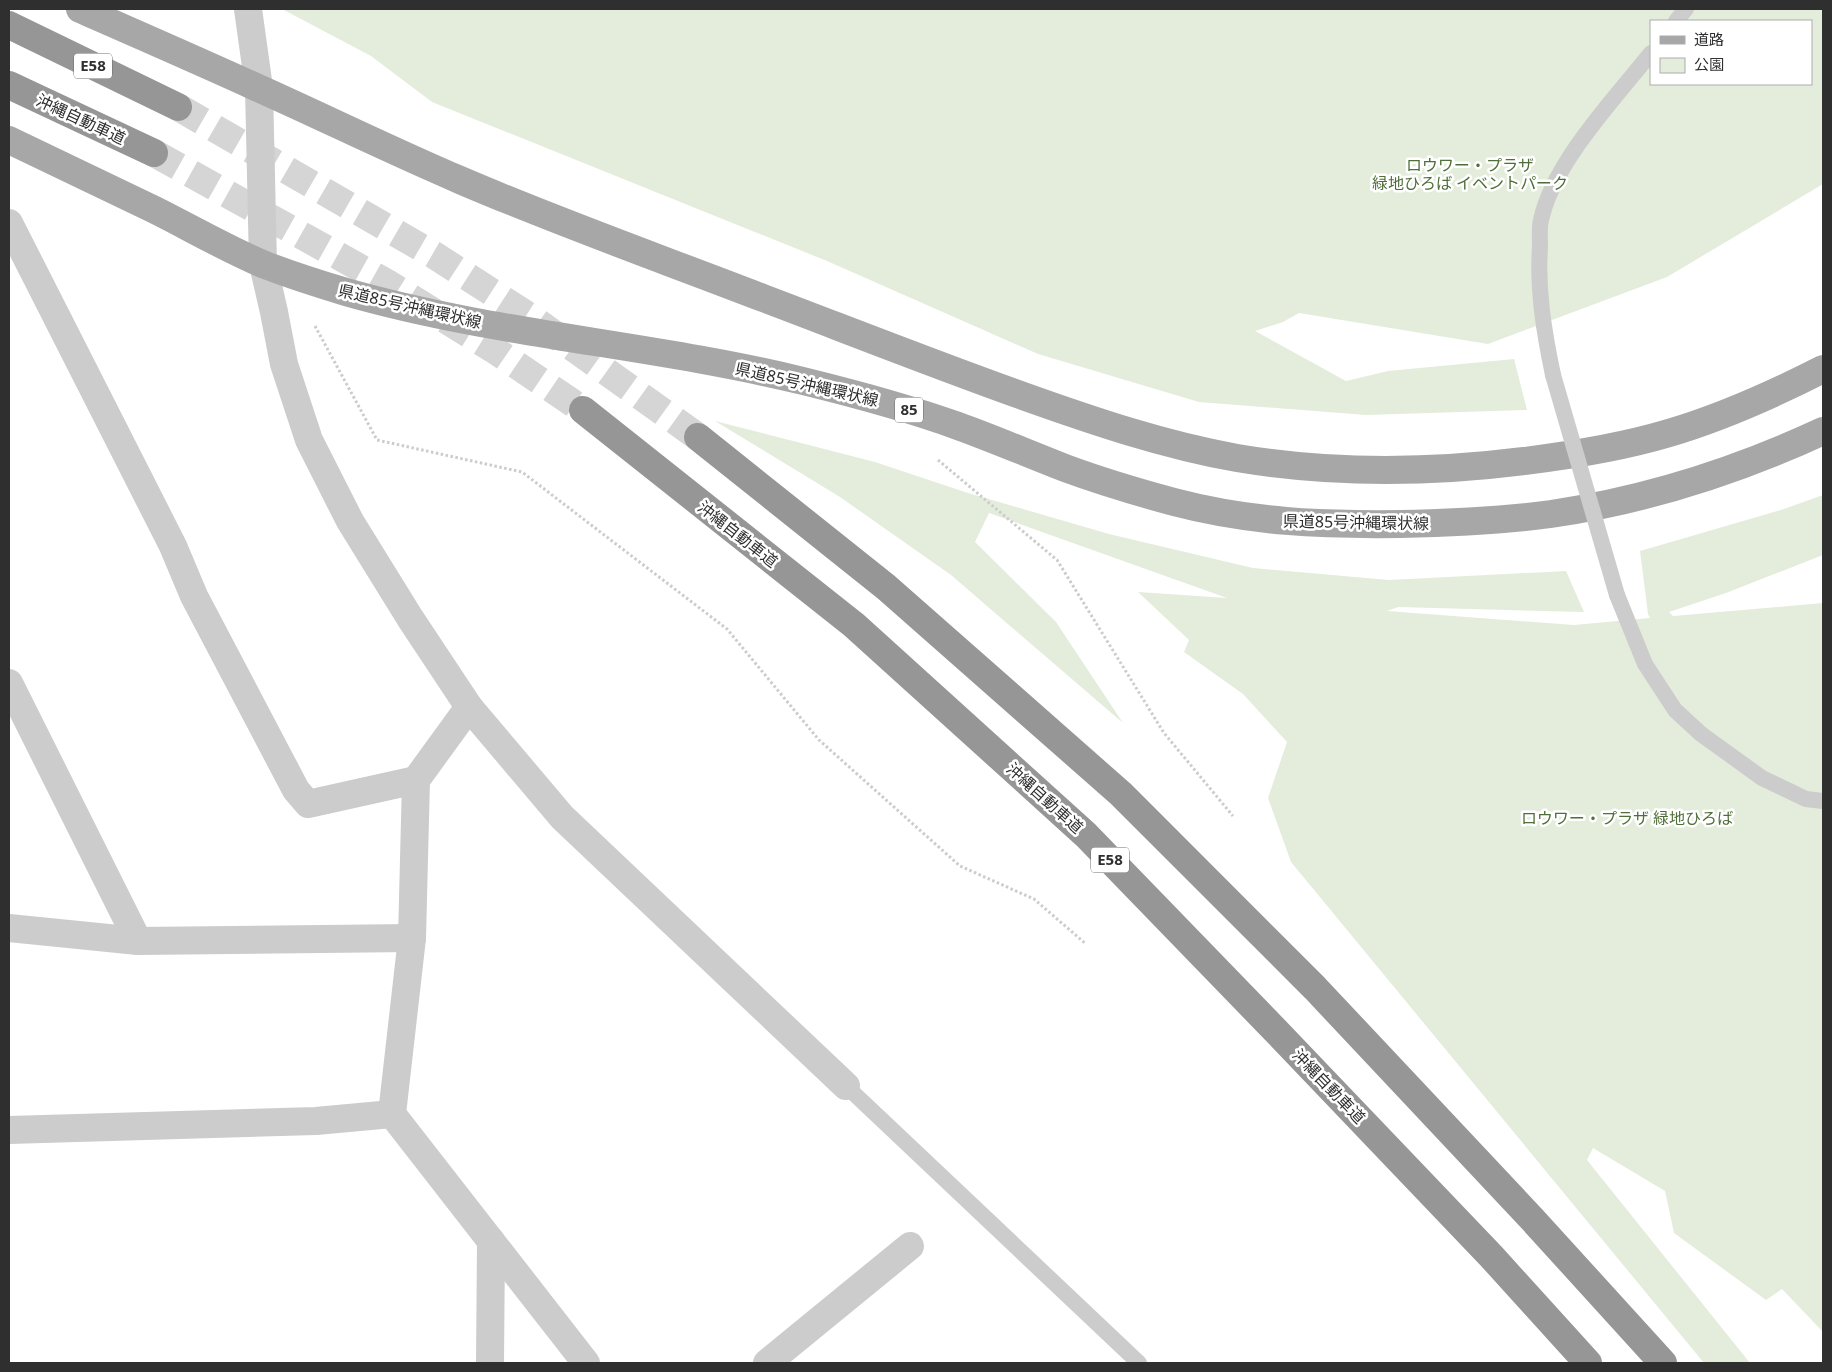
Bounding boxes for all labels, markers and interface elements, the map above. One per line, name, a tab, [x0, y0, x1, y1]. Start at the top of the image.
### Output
legend	[1650, 20, 1812, 85]
text: 道路	[1694, 29, 1724, 49]
road number: E58	[74, 54, 112, 78]
text: 公園	[1694, 54, 1724, 74]
street label: 沖縄自動車道	[33, 89, 129, 149]
park label: ロウワー・プラザ 緑地ひろば イベントパーク	[1372, 154, 1568, 194]
street label: 県道85号沖縄環状線	[336, 279, 484, 333]
street label: 県道85号沖縄環状線	[733, 357, 881, 411]
road number: 85	[895, 398, 923, 422]
street label: 沖縄自動車道	[693, 496, 783, 572]
street label: 県道85号沖縄環状線	[1283, 510, 1429, 534]
street label: 沖縄自動車道	[1002, 758, 1088, 838]
park label: ロウワー・プラザ 緑地ひろば	[1521, 807, 1733, 829]
road number: E58	[1091, 848, 1129, 872]
street label: 沖縄自動車道	[1288, 1044, 1370, 1128]

